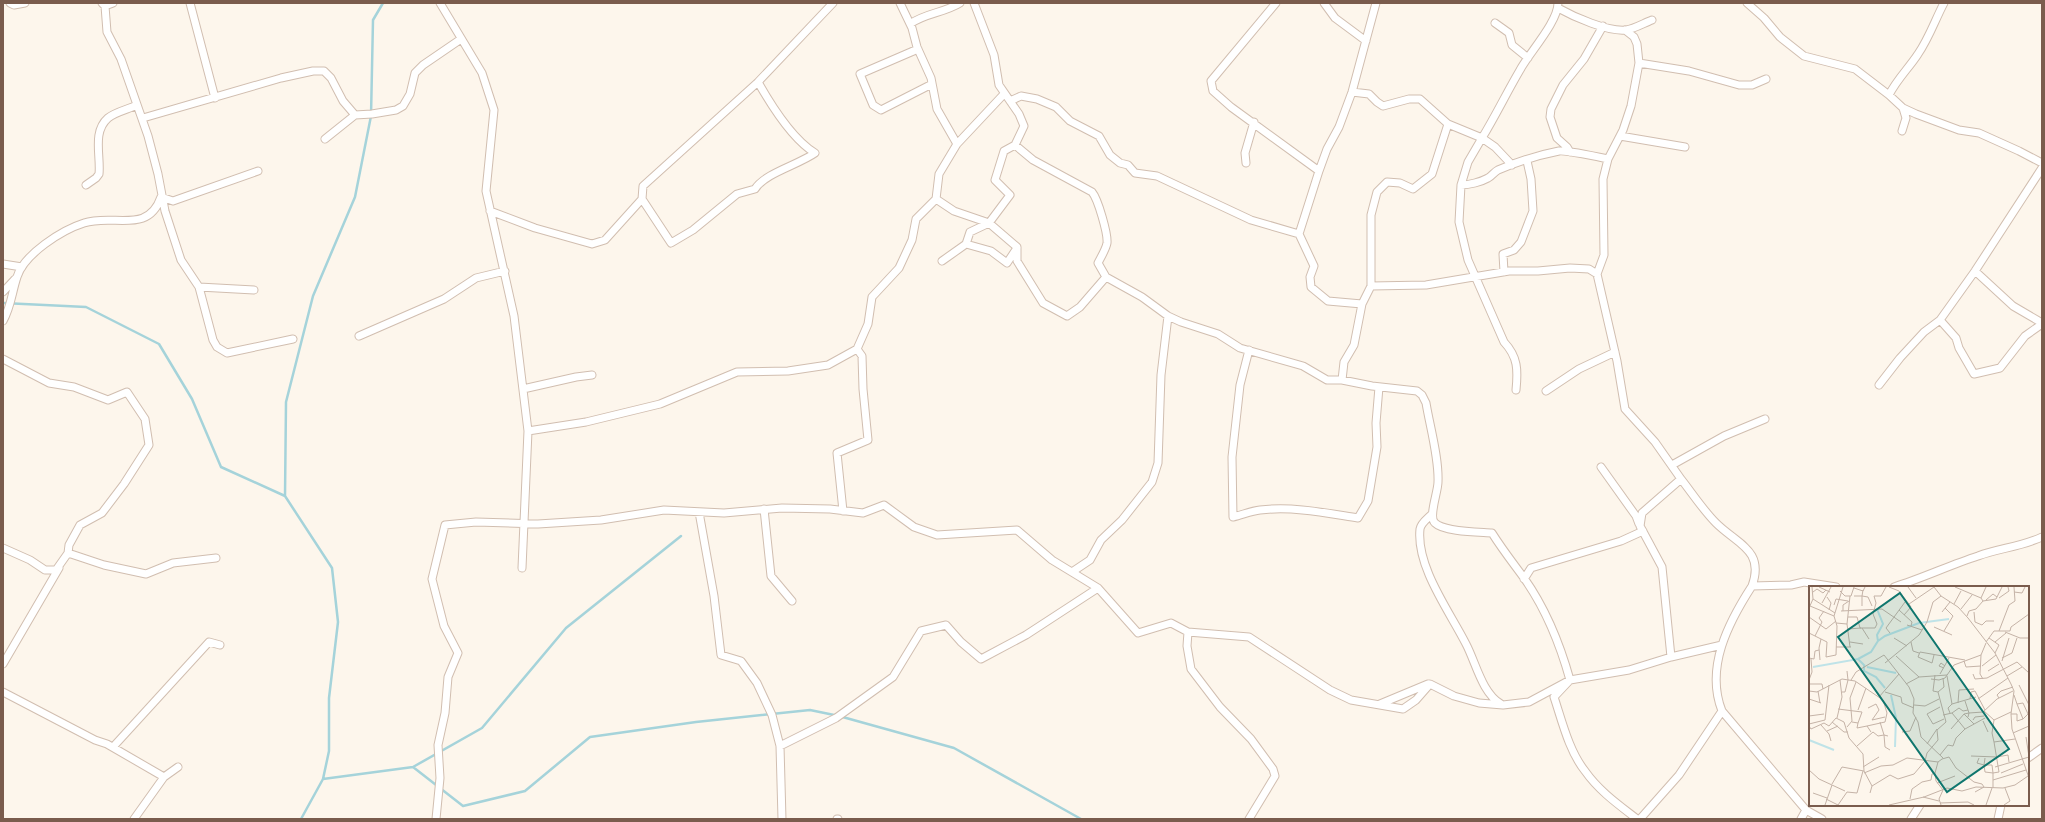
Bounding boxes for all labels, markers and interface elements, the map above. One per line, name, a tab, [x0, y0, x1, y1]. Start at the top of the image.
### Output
inset map	[1809, 586, 2029, 806]

